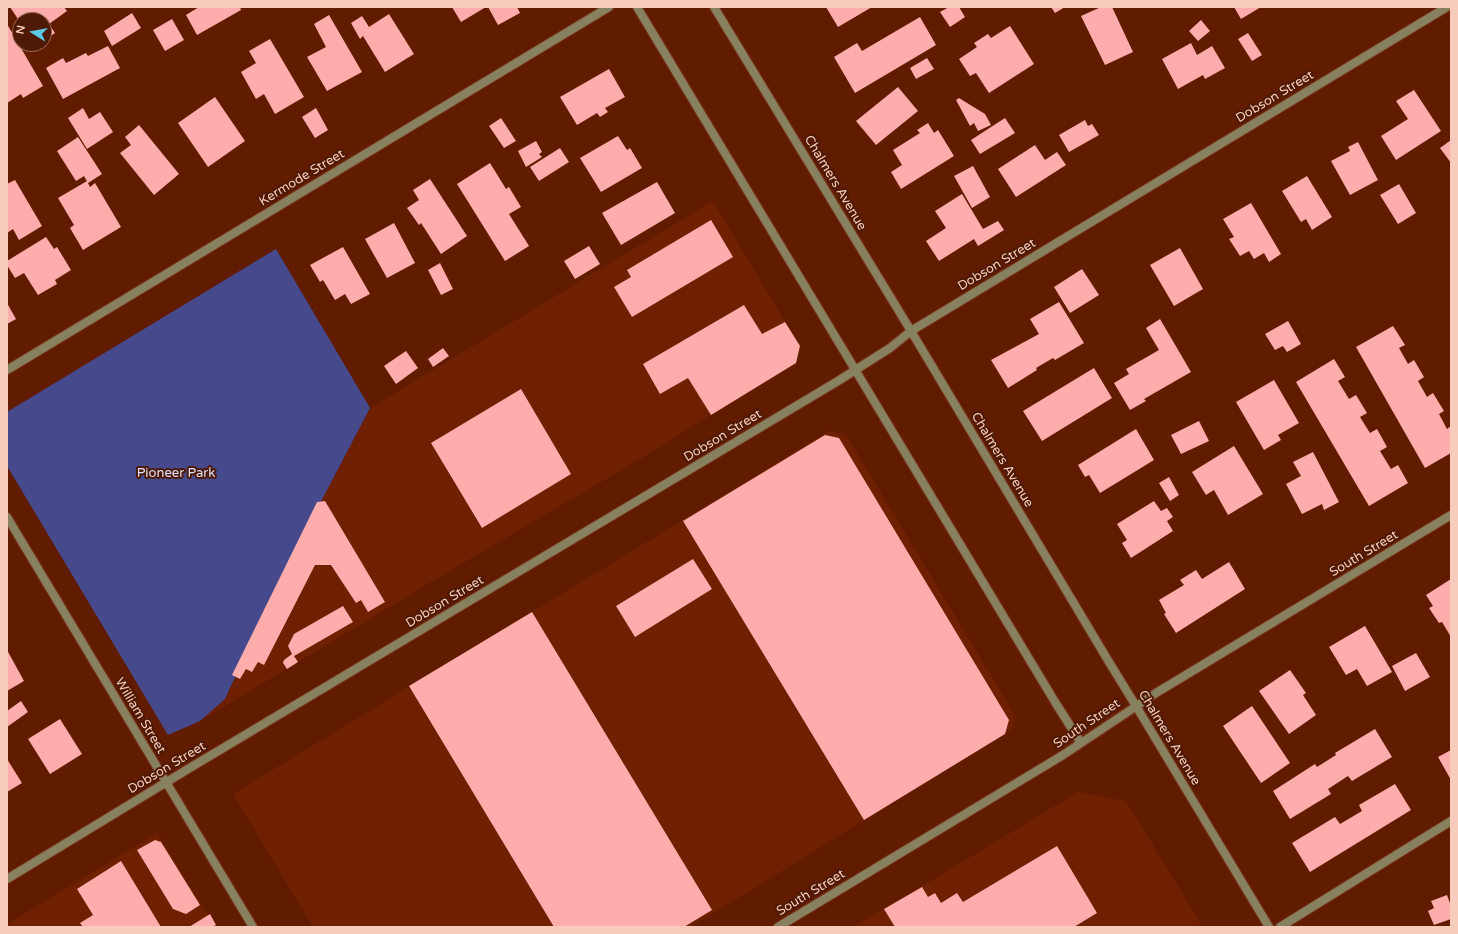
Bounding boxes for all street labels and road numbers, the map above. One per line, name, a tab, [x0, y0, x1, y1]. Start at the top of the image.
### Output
street label: Dobson Street	[1233, 68, 1317, 126]
street label: Chalmers Avenue	[801, 133, 869, 233]
street label: Kermode Street	[256, 146, 348, 210]
street label: Dobson Street	[955, 236, 1039, 294]
street label: Dobson Street	[681, 407, 765, 465]
street label: Chalmers Avenue	[968, 410, 1036, 510]
street label: South Street	[1327, 527, 1401, 581]
street label: Dobson Street	[403, 573, 487, 631]
street label: William Street	[111, 675, 169, 757]
street label: Chalmers Avenue	[1135, 688, 1203, 788]
street label: South Street	[1051, 696, 1123, 752]
street label: Dobson Street	[125, 739, 209, 797]
street label: South Street	[774, 866, 848, 920]

